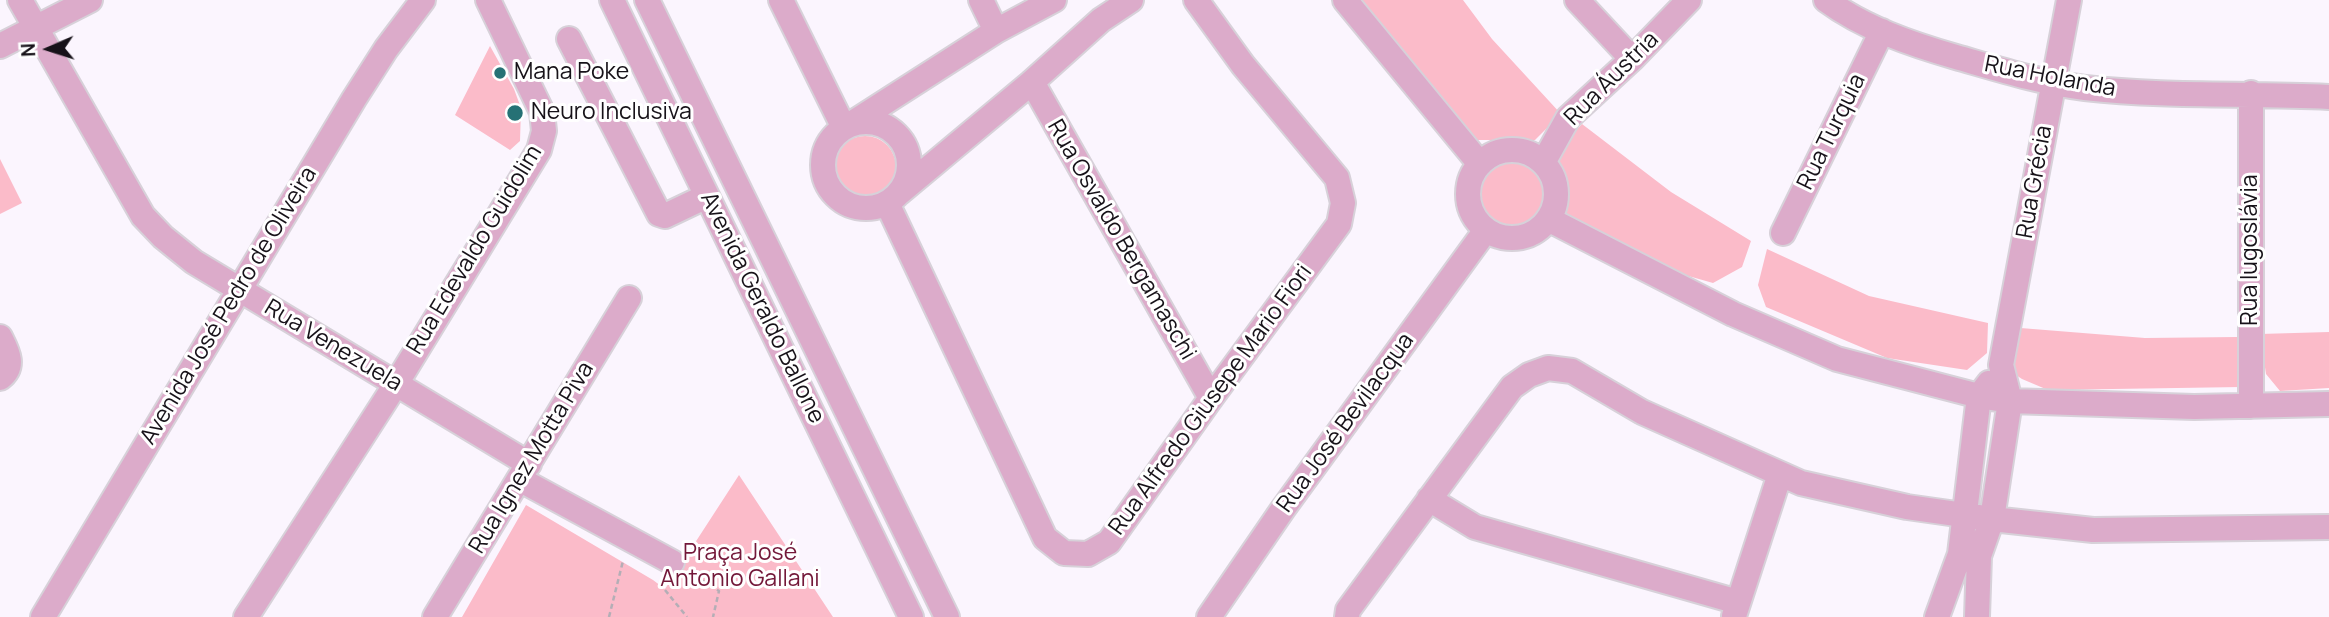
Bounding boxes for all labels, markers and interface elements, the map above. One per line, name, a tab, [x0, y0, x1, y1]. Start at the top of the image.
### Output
north arrow	[14, 14, 84, 84]
street label: Rua Áustria	[1559, 26, 1665, 132]
text: N	[15, 43, 41, 58]
street label: Rua Holanda	[1982, 51, 2118, 103]
place label: Mana Poke	[514, 59, 629, 87]
marker: Mana Poke	[492, 65, 508, 81]
street label: Rua Turquia	[1792, 70, 1872, 194]
place label: Neuro Inclusiva	[531, 99, 692, 127]
marker: Neuro Inclusiva	[505, 103, 525, 123]
street label: Rua Osvaldo Bergamaschi	[1041, 115, 1201, 365]
street label: Rua Grécia	[2012, 123, 2058, 241]
street label: Rua Edevaldo Guidolim	[402, 140, 548, 360]
street label: Avenida José Pedro de Oliveira	[135, 162, 323, 450]
street label: Rua Iugoslávia	[2237, 174, 2265, 326]
street label: Avenida Geraldo Ballone	[694, 188, 830, 428]
street label: Rua Alfredo Giusepe Mario Fiori	[1104, 260, 1318, 540]
street label: Rua Venezuela	[259, 294, 407, 398]
street label: Rua José Bevilacqua	[1272, 328, 1420, 518]
street label: Rua Ignez Motta Piva	[464, 357, 600, 559]
park label: Praça José Antonio Gallani	[660, 540, 820, 594]

